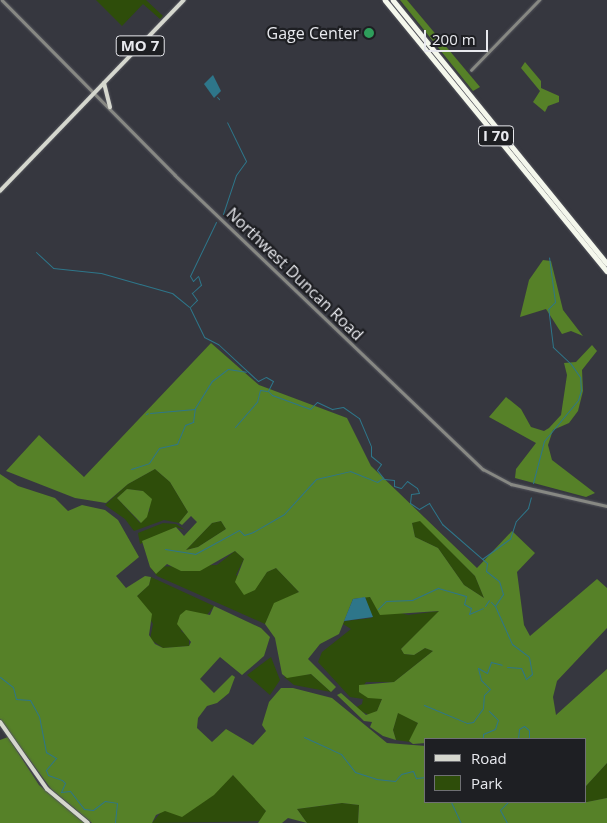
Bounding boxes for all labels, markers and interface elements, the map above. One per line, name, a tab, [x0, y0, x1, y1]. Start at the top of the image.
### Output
scale bar	[427, 20, 491, 52]
place label: Gage Center	[267, 23, 359, 43]
marker: Gage Center	[363, 27, 375, 39]
text: 200 m	[432, 29, 476, 49]
road number: MO 7	[115, 34, 165, 58]
road number: I 70	[477, 124, 515, 148]
street label: Northwest Duncan Road	[223, 204, 367, 344]
legend	[424, 738, 587, 803]
text: Road	[471, 748, 507, 768]
text: Park	[471, 773, 502, 793]

